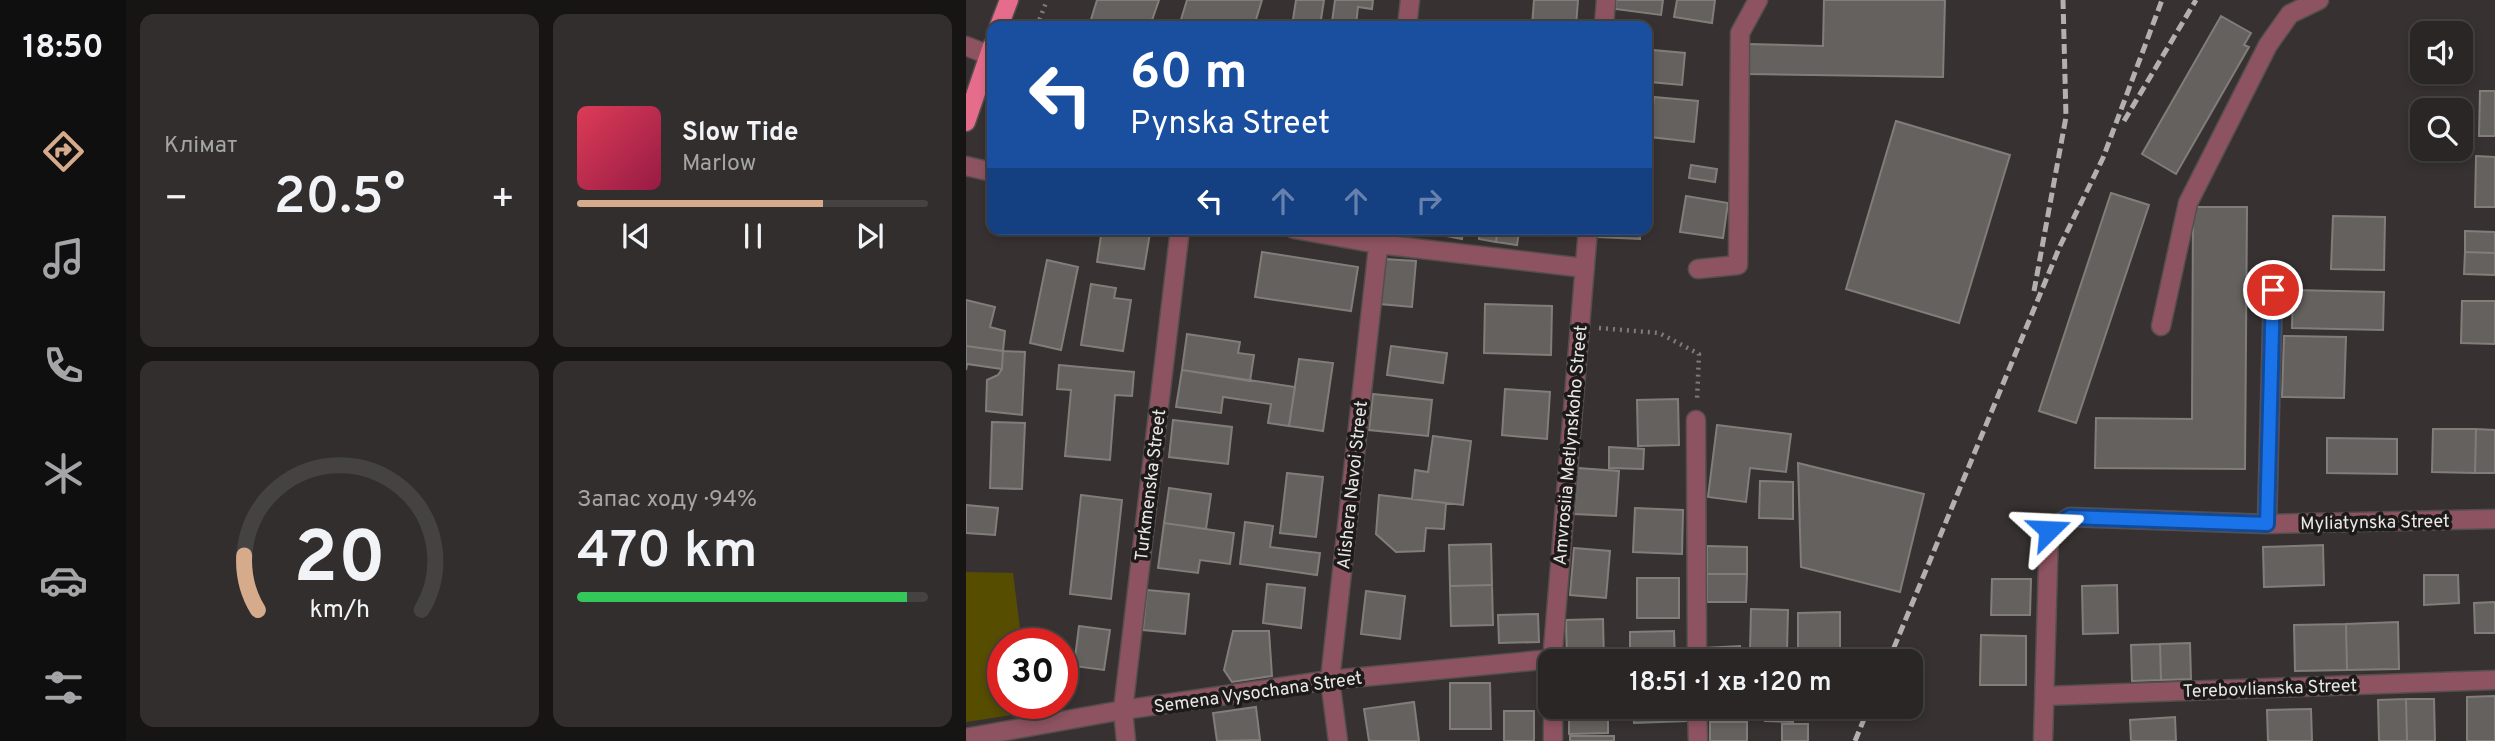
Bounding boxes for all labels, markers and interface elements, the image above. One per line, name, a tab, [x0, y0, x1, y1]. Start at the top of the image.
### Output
map controls	[2410, 21, 2473, 161]
button: sound	[2410, 21, 2473, 84]
text: 18:50	[22, 29, 104, 69]
text: 60 m	[1130, 44, 1248, 106]
icon: left	[1015, 49, 1106, 140]
button: search	[2410, 98, 2473, 161]
text: Pynska Street	[1130, 105, 1330, 145]
text: Slow Tide	[682, 117, 799, 150]
icon: directions	[39, 127, 88, 176]
text: Клімат	[164, 132, 237, 161]
text: Marlow	[682, 150, 756, 179]
text: 20.5°	[274, 166, 405, 232]
text: −	[164, 176, 189, 225]
text: +	[490, 176, 515, 225]
icon: left	[1191, 182, 1229, 220]
icon: ahead	[1264, 182, 1302, 220]
icon: ahead	[1337, 182, 1375, 220]
icon: right	[1410, 182, 1448, 220]
icon: previous	[617, 217, 655, 255]
icon: pause	[734, 217, 772, 255]
icon: next	[851, 217, 889, 255]
icon: music	[39, 234, 88, 283]
pin	[2243, 260, 2303, 320]
icon: arrive	[2254, 271, 2292, 309]
street label: Amvrosiia Metlynskoho Street	[1550, 324, 1593, 566]
icon: phone	[39, 341, 88, 390]
street label: Alishera Navoi Street	[1333, 400, 1374, 571]
street label: Turkmenska Street	[1131, 408, 1172, 562]
icon: climate	[39, 449, 88, 498]
text: Запас ходу · 94%	[577, 486, 757, 515]
position arrow	[2012, 493, 2086, 567]
street label: Myliatynska Street	[2300, 511, 2450, 536]
text: 20	[293, 516, 386, 608]
text: 470 km	[577, 520, 758, 586]
icon: car	[39, 556, 88, 605]
text: km/h	[309, 595, 370, 627]
speed limit sign: 30	[987, 628, 1078, 719]
icon: filters	[39, 663, 88, 712]
street label: Semena Vysochana Street	[1153, 667, 1364, 719]
text: 18:51 · 1 хв · 120 m	[1629, 667, 1832, 700]
street label: Terebovlianska Street	[2182, 675, 2358, 704]

